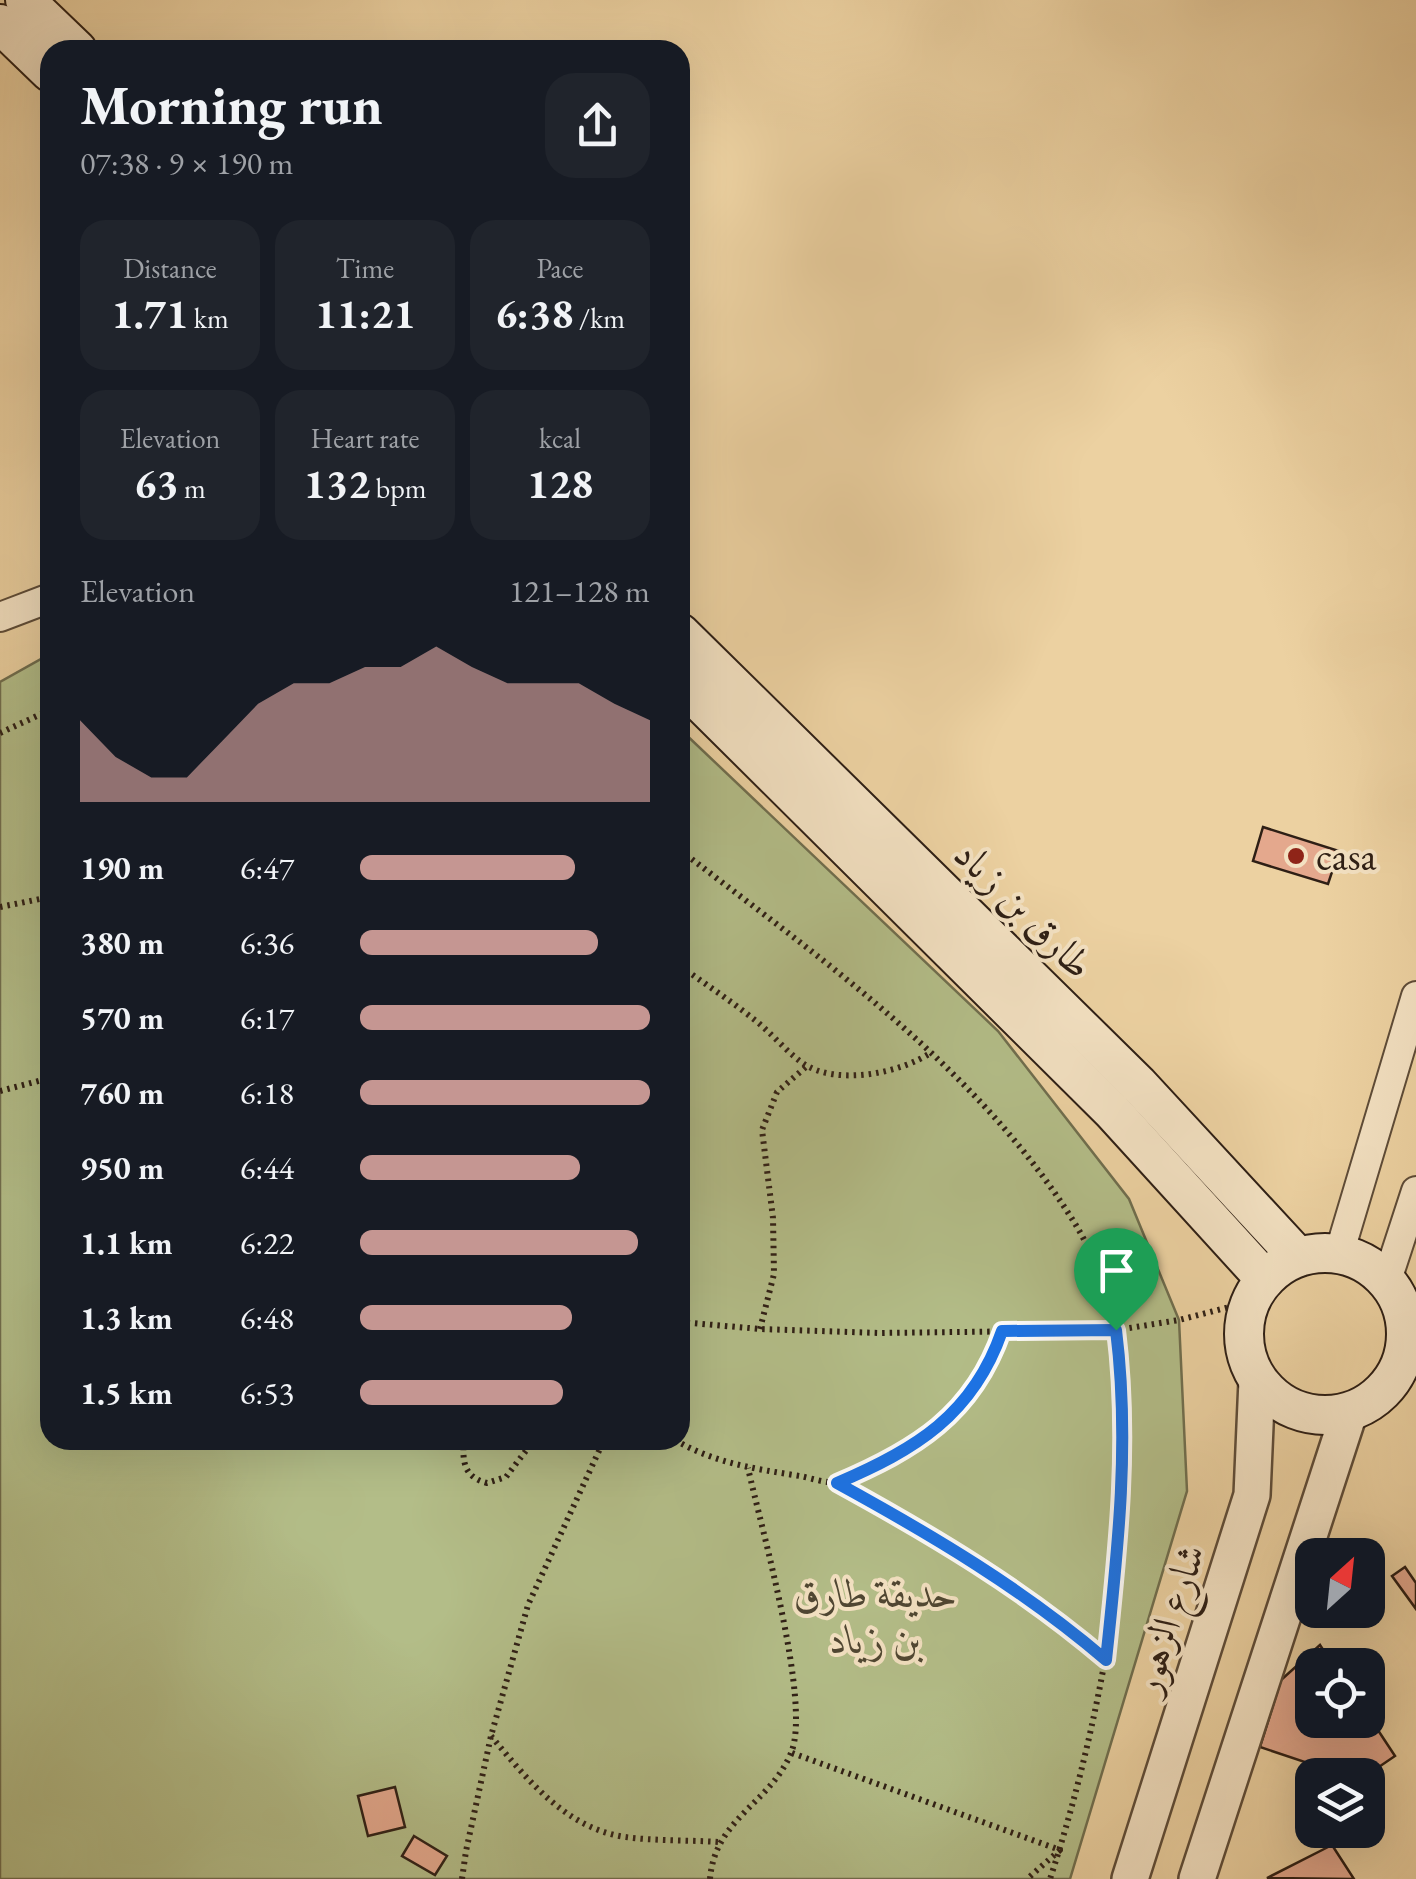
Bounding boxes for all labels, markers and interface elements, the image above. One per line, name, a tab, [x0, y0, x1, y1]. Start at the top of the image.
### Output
text: Morning run	[80, 69, 383, 140]
button: share	[545, 73, 650, 178]
text: 07:38 · 9 × 190 m	[80, 142, 293, 184]
text: Distance	[123, 250, 217, 286]
text: Time	[336, 250, 394, 286]
text: Pace	[537, 250, 583, 286]
text: 1.71	[111, 286, 188, 341]
text: 11:21	[315, 286, 415, 341]
text: 6:38	[495, 286, 573, 341]
text: km	[188, 300, 229, 336]
text: /km	[573, 300, 625, 336]
text: Elevation	[120, 420, 220, 456]
text: Heart rate	[311, 420, 419, 456]
text: kcal	[539, 420, 581, 456]
text: 63	[134, 456, 179, 511]
text: 132	[304, 456, 370, 511]
text: 128	[527, 456, 593, 511]
text: m	[179, 470, 206, 506]
text: bpm	[370, 470, 427, 506]
text: Elevation	[80, 570, 195, 612]
text: 121–128 m	[509, 570, 650, 612]
street label: طارق بن زياد	[943, 828, 1105, 990]
place label: casa	[1316, 830, 1377, 882]
marker: casa	[1285, 845, 1307, 867]
text: 190 m	[80, 847, 164, 889]
text: 6:47	[240, 847, 294, 889]
text: 380 m	[80, 922, 164, 964]
text: 6:36	[240, 922, 294, 964]
text: 570 m	[80, 997, 164, 1039]
text: 6:17	[240, 997, 294, 1039]
text: 760 m	[80, 1072, 164, 1114]
text: 6:18	[240, 1072, 294, 1114]
text: 950 m	[80, 1147, 164, 1189]
text: 6:44	[240, 1147, 294, 1189]
text: 1.1 km	[80, 1222, 173, 1264]
text: 6:22	[240, 1222, 294, 1264]
pin	[1074, 1228, 1159, 1331]
icon: arrive	[1089, 1243, 1144, 1298]
text: 1.3 km	[80, 1297, 173, 1339]
text: 6:48	[240, 1297, 294, 1339]
text: 1.5 km	[80, 1372, 173, 1414]
text: 6:53	[240, 1372, 294, 1414]
street label: شارع الزهور	[1118, 1538, 1224, 1707]
north arrow	[1295, 1538, 1385, 1628]
map controls	[1295, 1538, 1385, 1848]
park label: حديقة طارق بن زياد	[794, 1567, 958, 1665]
button: locate	[1295, 1648, 1385, 1738]
button: layers	[1295, 1758, 1385, 1848]

